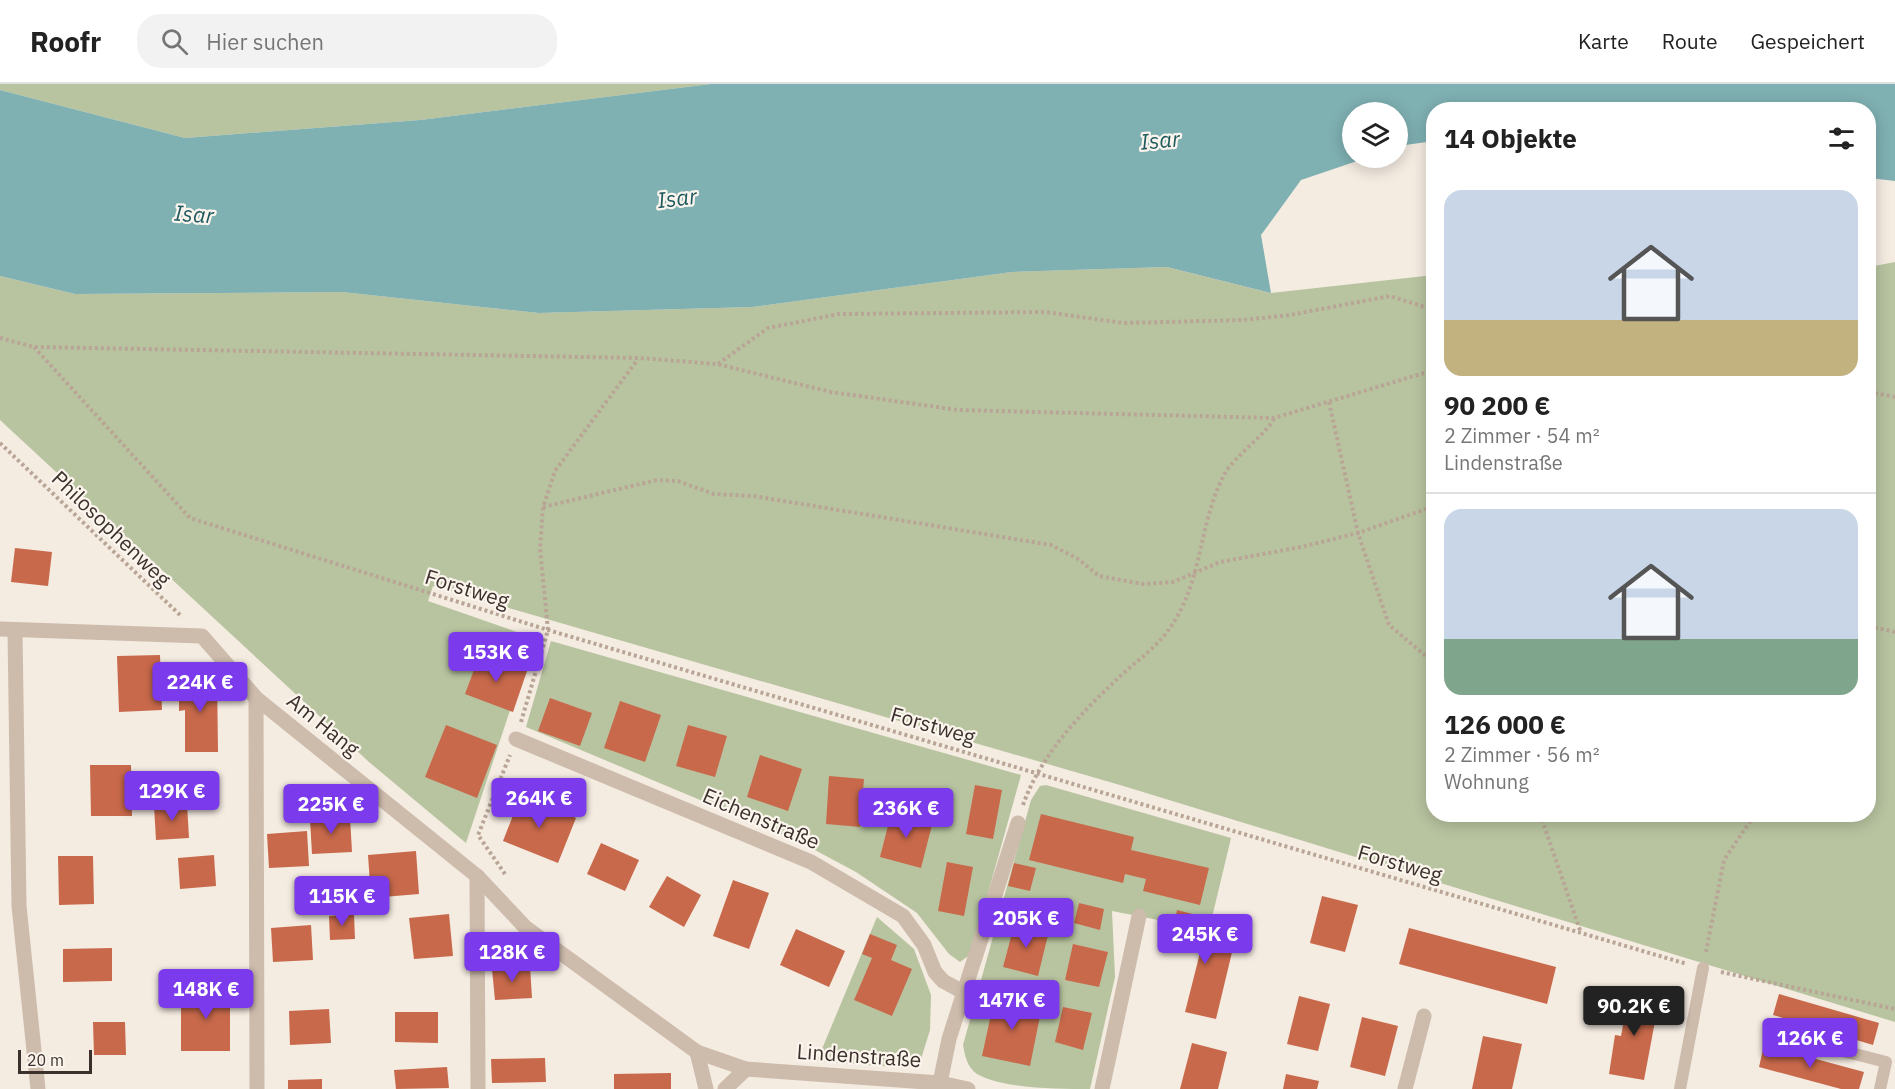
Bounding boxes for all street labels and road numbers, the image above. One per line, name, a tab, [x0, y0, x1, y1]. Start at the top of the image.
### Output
street label: Philosophenweg	[46, 464, 177, 592]
street label: Forstweg	[422, 562, 513, 614]
street label: Am Hang	[281, 686, 366, 762]
street label: Forstweg	[888, 700, 979, 750]
street label: Eichenstraße	[699, 781, 824, 855]
street label: Forstweg	[1355, 838, 1446, 888]
street label: Lindenstraße	[796, 1037, 922, 1073]

